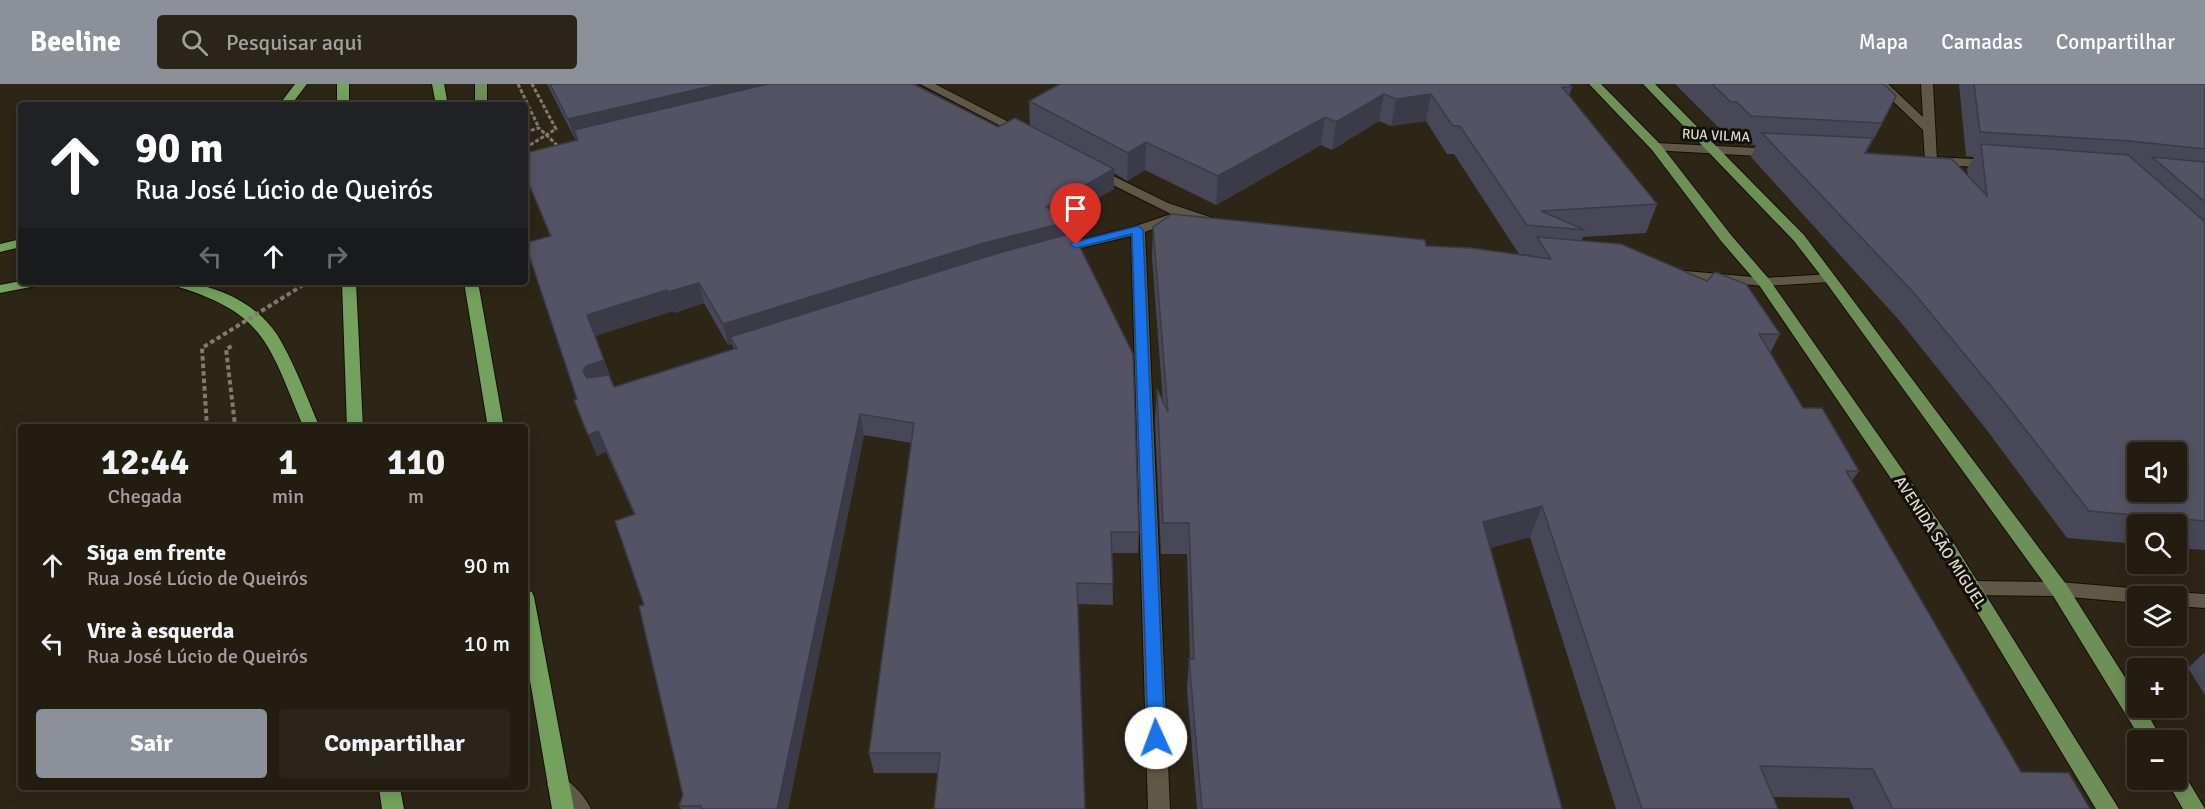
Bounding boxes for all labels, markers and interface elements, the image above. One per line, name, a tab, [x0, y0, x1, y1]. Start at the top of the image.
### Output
search box	[157, 15, 577, 69]
text: Beeline	[30, 25, 121, 59]
icon: search	[178, 26, 211, 59]
text: Pesquisar aqui	[226, 29, 362, 56]
text: Mapa	[1859, 29, 1908, 55]
text: Camadas	[1941, 29, 2023, 55]
text: Compartilhar	[2056, 29, 2175, 55]
text: 90 m	[135, 123, 224, 174]
street label: RUA VILMA	[1682, 125, 1751, 146]
icon: ahead	[36, 126, 114, 204]
text: Rua José Lúcio de Queirós	[135, 174, 433, 207]
pin	[1050, 183, 1101, 245]
icon: arrive	[1059, 192, 1092, 225]
icon: left	[194, 240, 227, 273]
icon: ahead	[257, 240, 290, 273]
icon: right	[320, 240, 353, 273]
text: 12:44	[101, 440, 189, 485]
text: 1	[278, 440, 298, 485]
text: 110	[387, 440, 445, 485]
map controls	[2127, 442, 2187, 790]
button: sound	[2127, 442, 2187, 502]
street label: AVENIDA SÃO MIGUEL	[1890, 472, 1991, 613]
text: Chegada	[108, 484, 182, 509]
text: min	[272, 484, 304, 509]
text: m	[408, 484, 424, 509]
button: search	[2127, 514, 2187, 574]
text: Siga em frente	[87, 539, 226, 566]
icon: ahead	[36, 549, 69, 582]
text: 90 m	[464, 552, 510, 579]
text: Rua José Lúcio de Queirós	[87, 566, 308, 591]
button: layers	[2127, 586, 2187, 646]
text: Vire à esquerda	[87, 617, 234, 644]
icon: left	[36, 627, 69, 660]
text: 10 m	[464, 630, 510, 657]
text: Rua José Lúcio de Queirós	[87, 644, 308, 669]
button: +	[2127, 658, 2187, 718]
position arrow	[1124, 706, 1188, 770]
button: Sair	[36, 709, 267, 778]
button: Compartilhar	[279, 709, 510, 778]
button: −	[2127, 730, 2187, 790]

